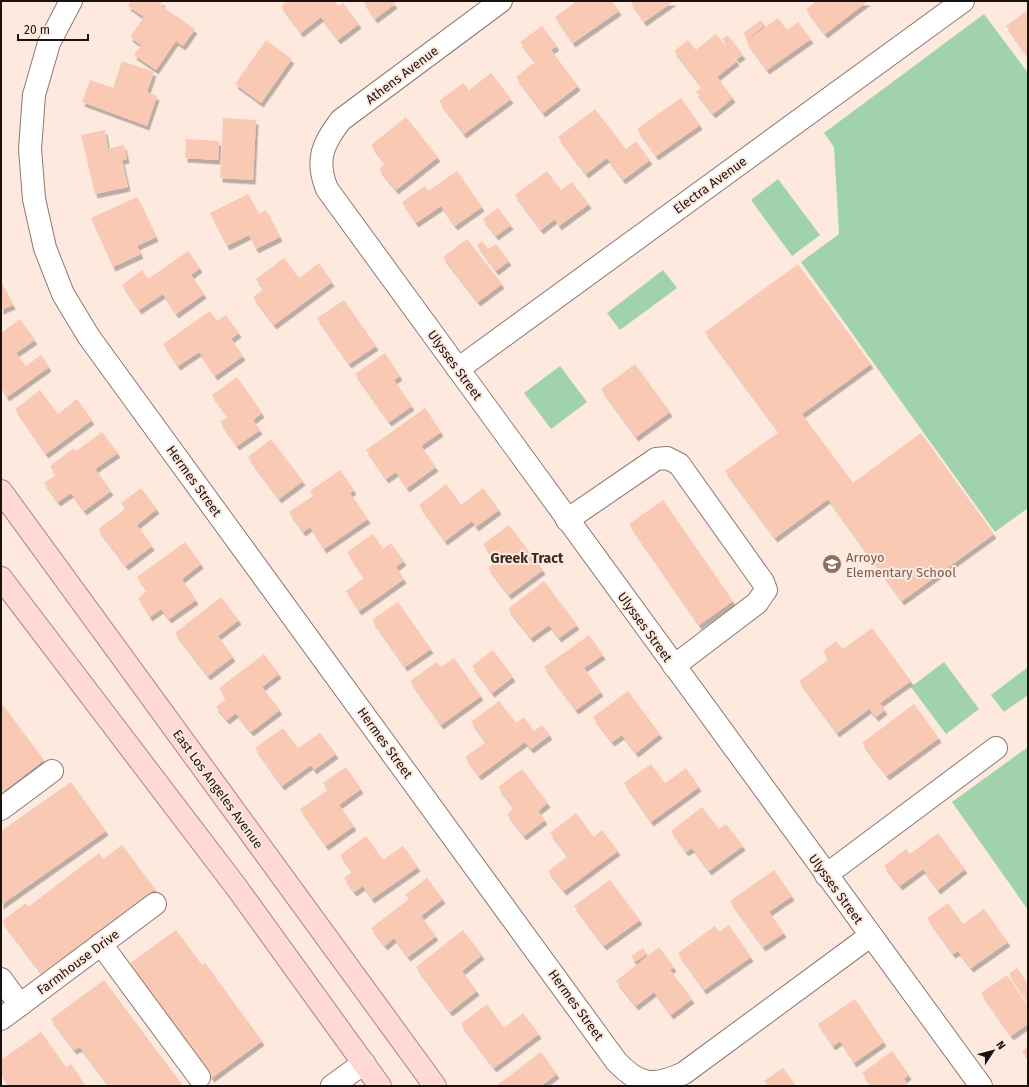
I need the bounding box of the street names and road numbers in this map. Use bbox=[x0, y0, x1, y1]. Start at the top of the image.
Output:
street label: Athens Avenue bbox=[363, 43, 441, 107]
street label: Electra Avenue bbox=[670, 153, 750, 217]
street label: Ulysses Street bbox=[425, 327, 485, 403]
street label: Hermes Street bbox=[163, 443, 225, 520]
street label: Ulysses Street bbox=[615, 589, 675, 665]
street label: Hermes Street bbox=[354, 705, 416, 782]
street label: East Los Angeles Avenue bbox=[170, 727, 266, 851]
street label: Ulysses Street bbox=[806, 851, 866, 927]
street label: Farmhouse Drive bbox=[34, 926, 122, 998]
street label: Hermes Street bbox=[545, 967, 607, 1044]

